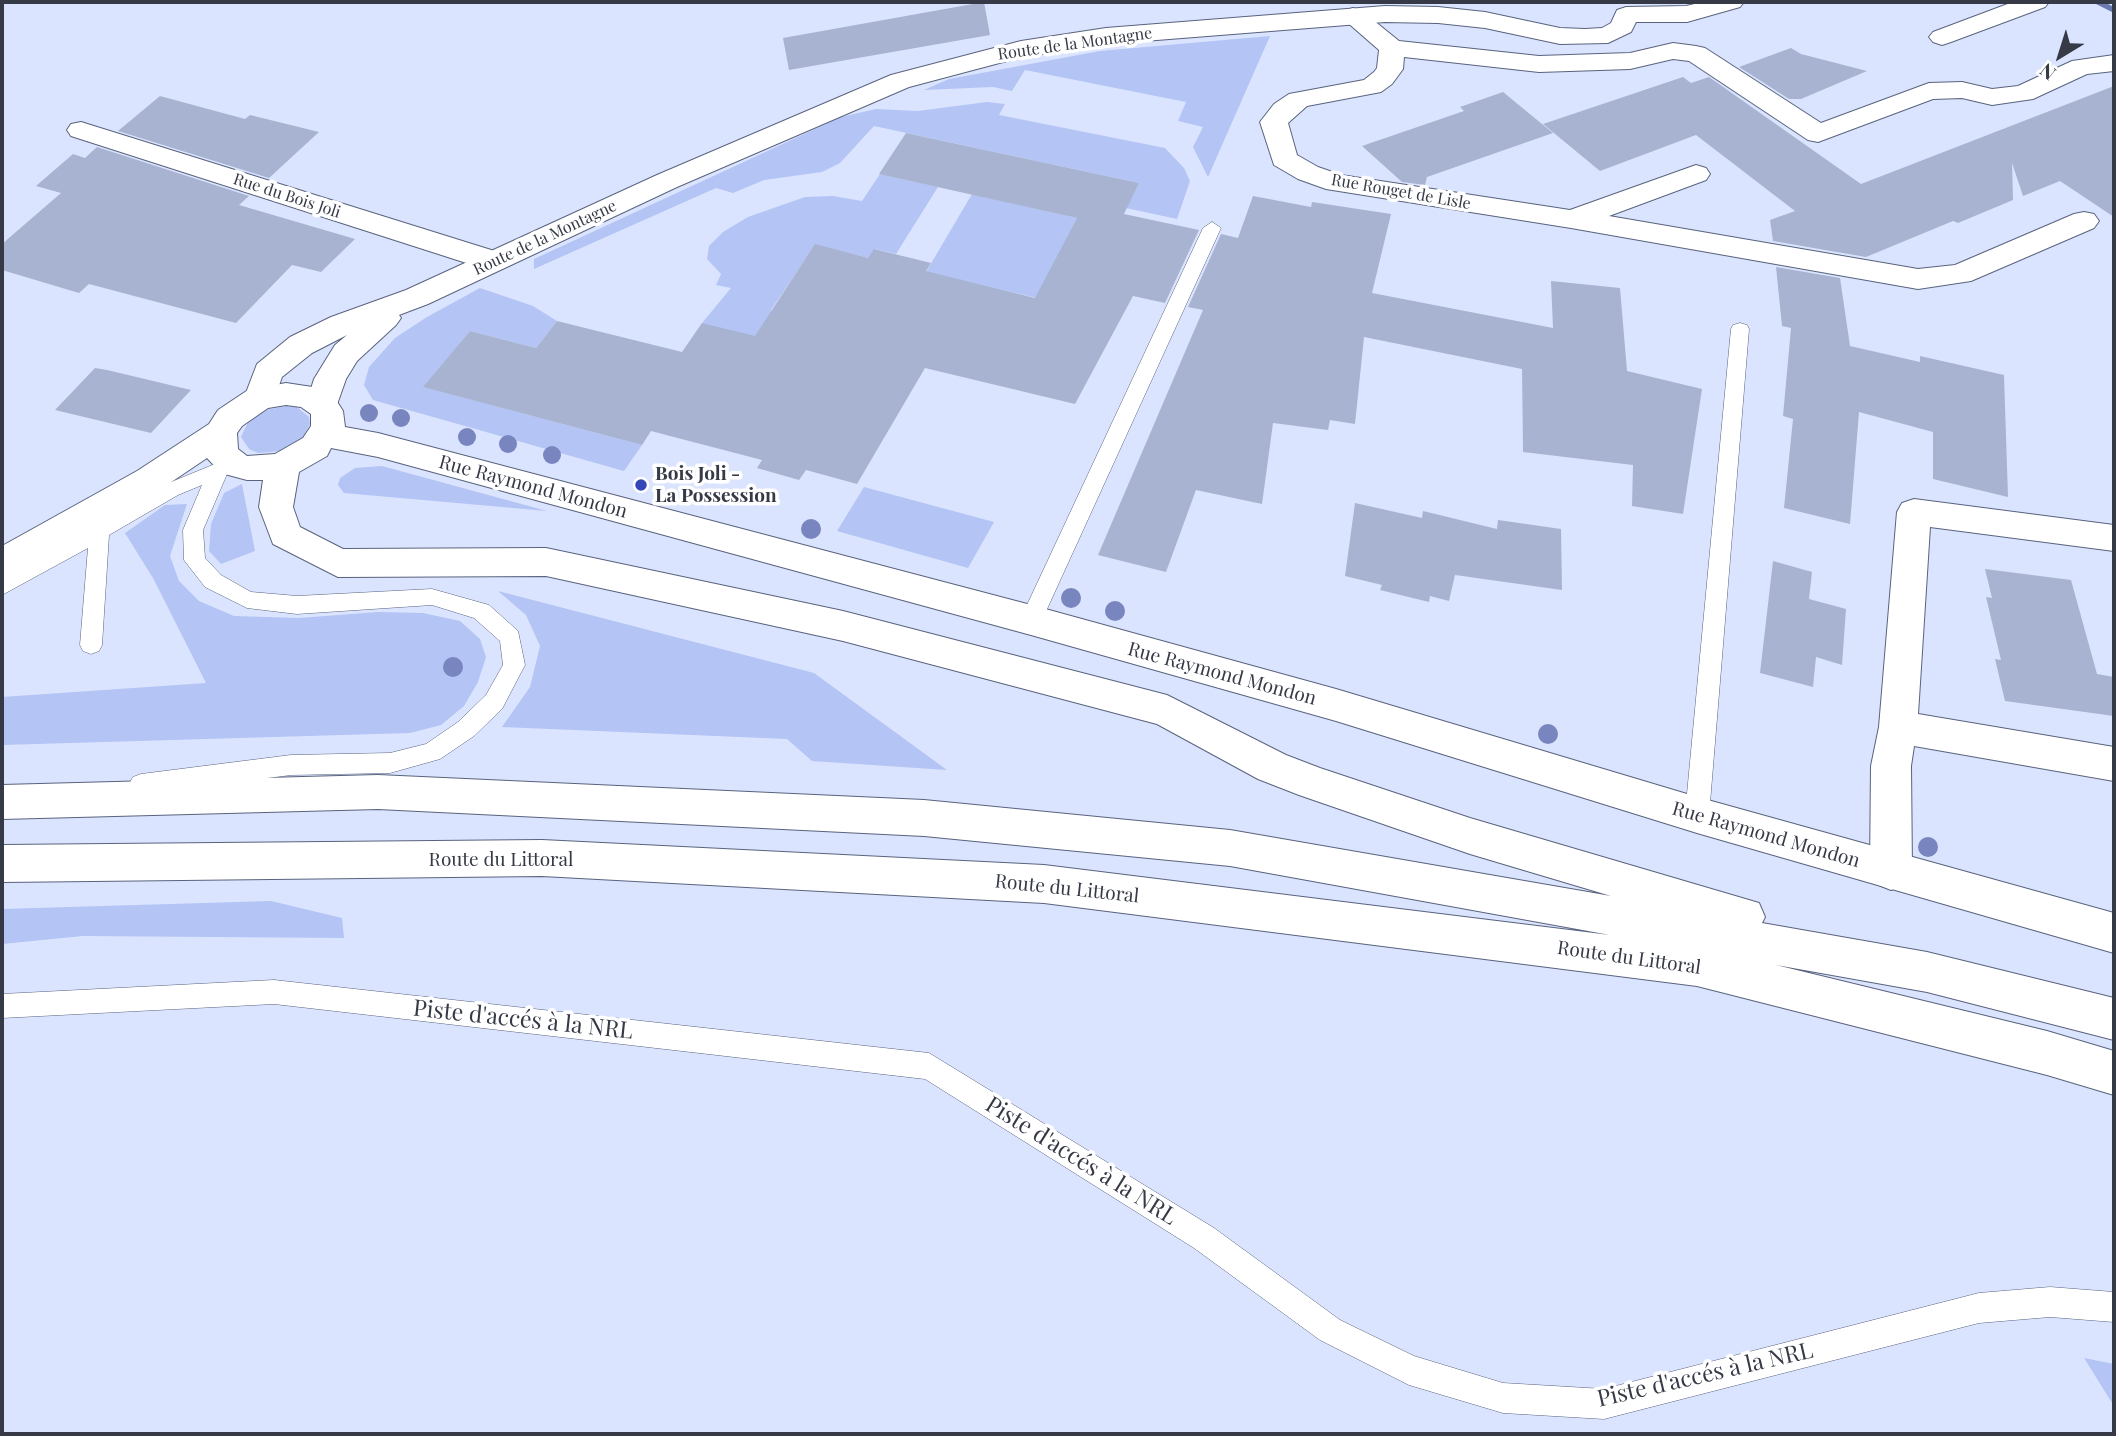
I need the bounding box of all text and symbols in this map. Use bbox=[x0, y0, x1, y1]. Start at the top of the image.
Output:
north arrow bbox=[2025, 21, 2095, 91]
street label: Route de la Montagne bbox=[997, 24, 1153, 64]
text: N bbox=[2034, 58, 2060, 87]
street label: Rue du Bois Joli bbox=[231, 170, 343, 222]
street label: Rue Rouget de Lisle bbox=[1330, 170, 1472, 214]
street label: Route de la Montagne bbox=[470, 196, 620, 280]
street label: Rue Raymond Mondon bbox=[436, 451, 630, 523]
place label: Bois Joli - La Possession bbox=[655, 463, 777, 507]
marker: Bois Joli - La Possession bbox=[633, 477, 649, 493]
street label: Rue Raymond Mondon bbox=[1125, 638, 1319, 710]
street label: Rue Raymond Mondon bbox=[1670, 797, 1862, 873]
street label: Route du Littoral bbox=[429, 849, 573, 871]
street label: Route du Littoral bbox=[994, 870, 1140, 908]
street label: Route du Littoral bbox=[1556, 937, 1702, 979]
street label: Piste d'accés à la NRL bbox=[412, 995, 634, 1045]
street label: Piste d'accés à la NRL bbox=[980, 1091, 1182, 1231]
street label: Piste d'accés à la NRL bbox=[1594, 1337, 1816, 1413]

